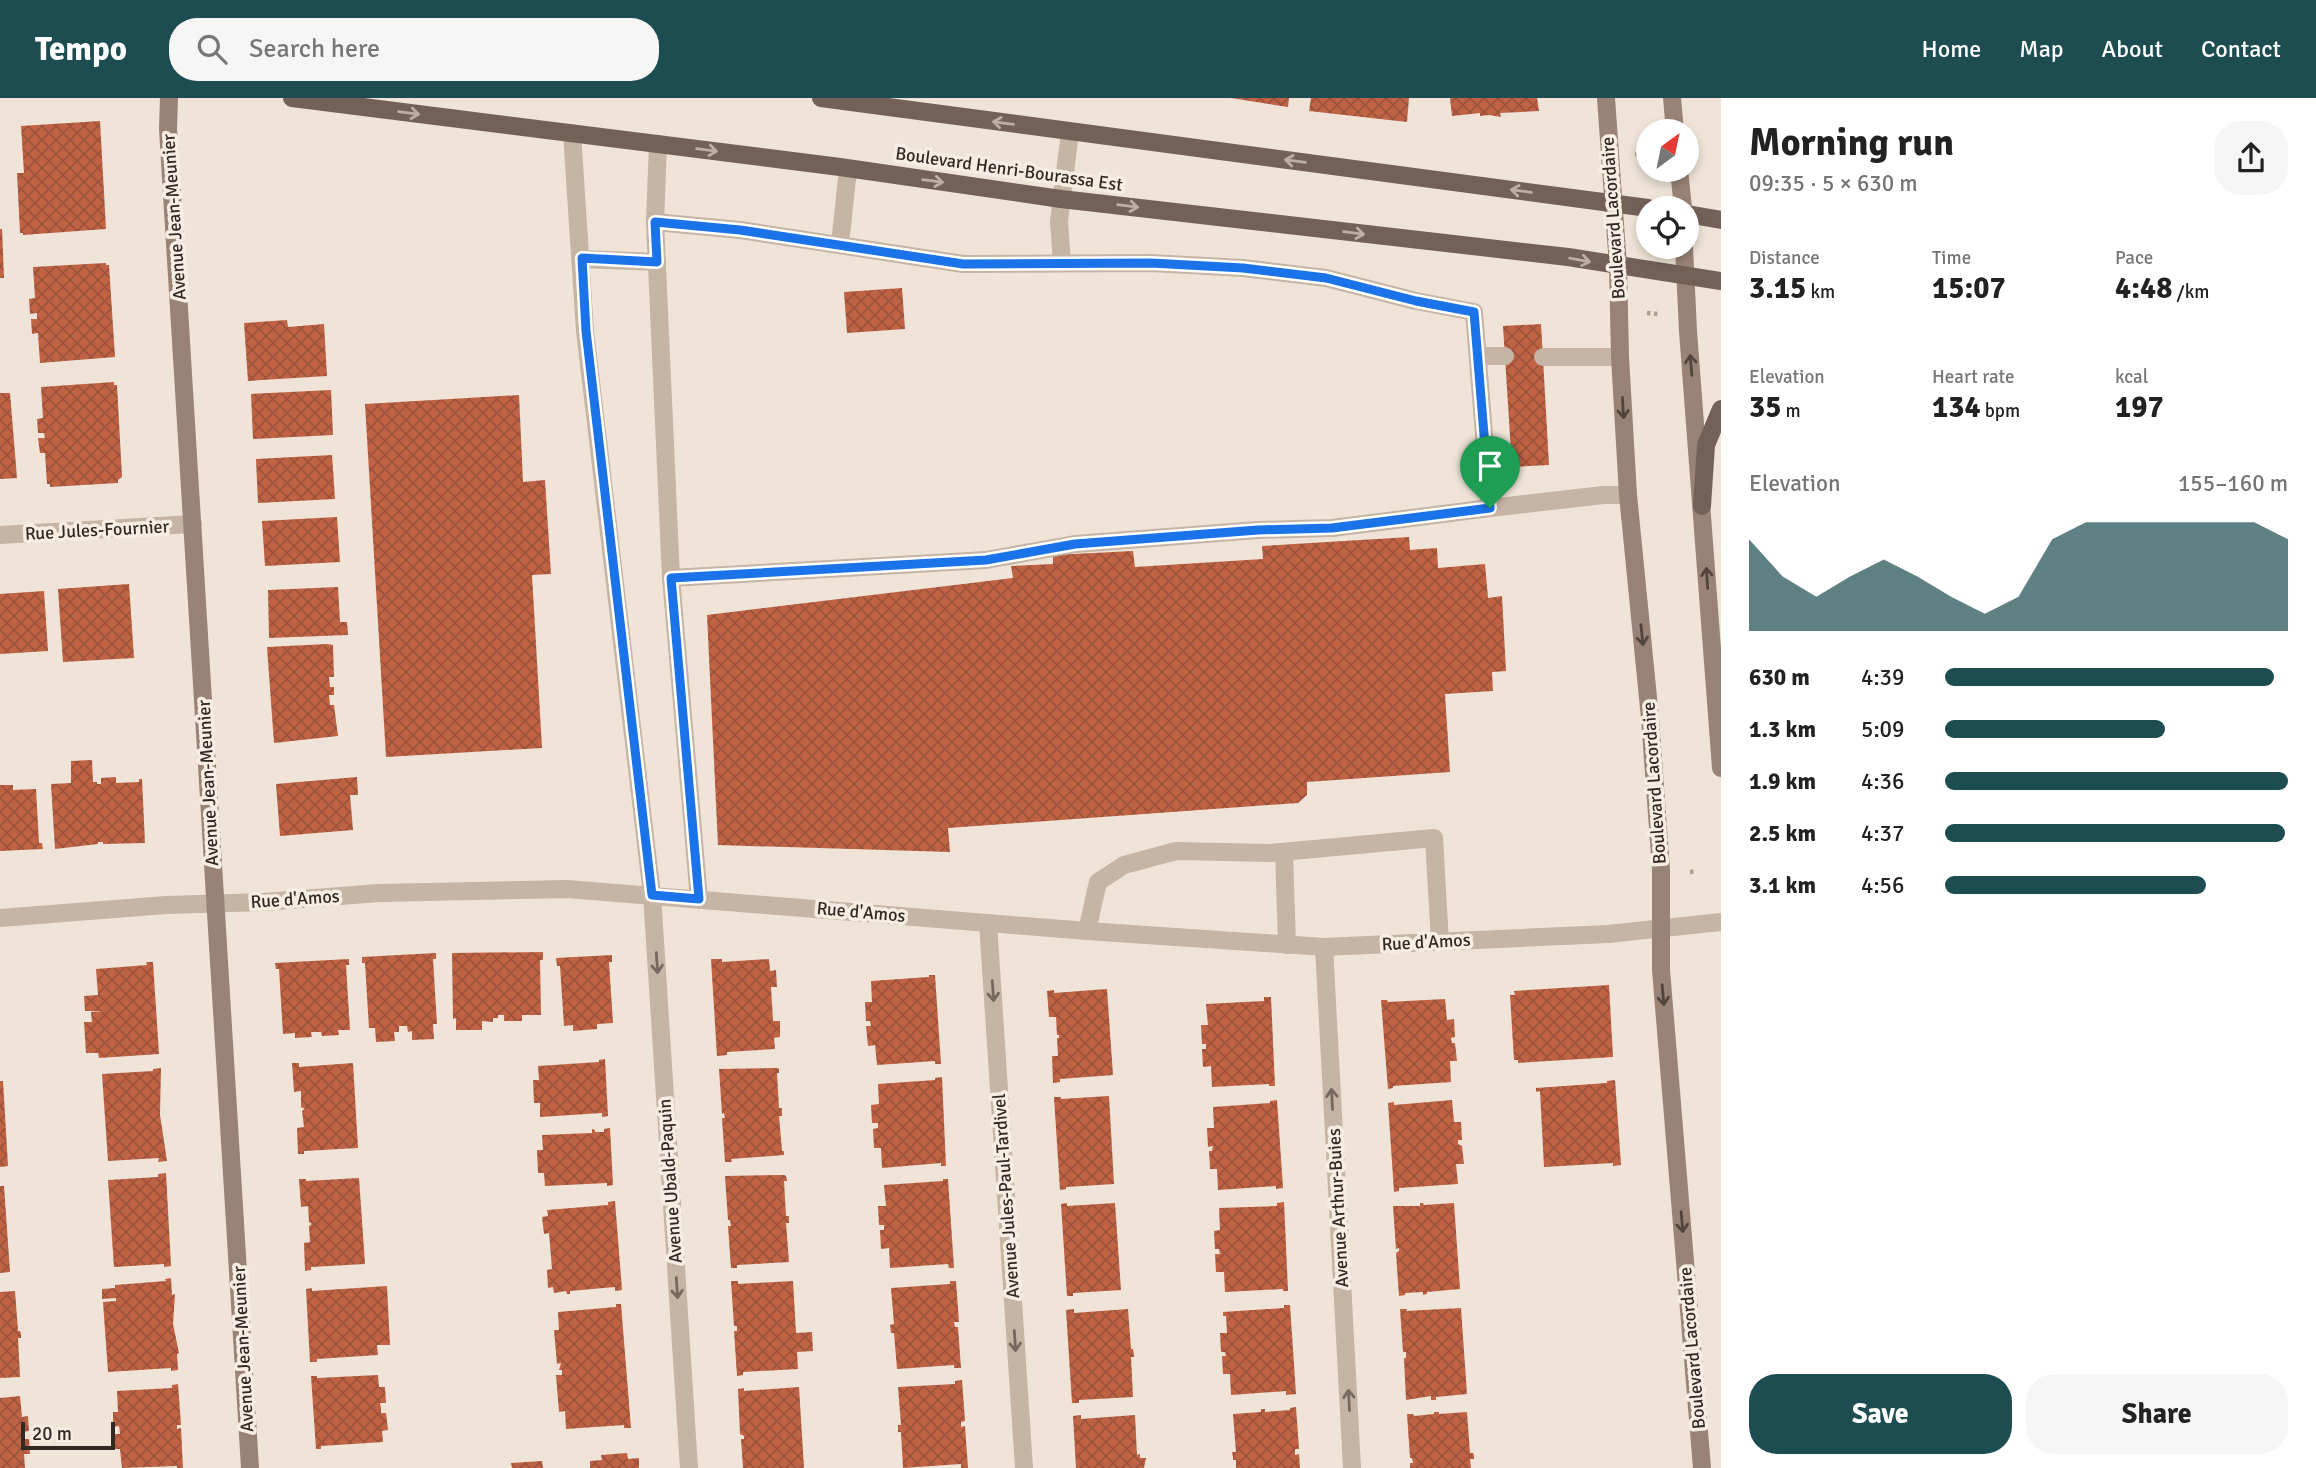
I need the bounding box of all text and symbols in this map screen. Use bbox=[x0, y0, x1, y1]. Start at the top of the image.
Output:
search box bbox=[169, 18, 659, 81]
text: Tempo bbox=[35, 29, 127, 70]
icon: search bbox=[193, 30, 231, 68]
text: Search here bbox=[249, 33, 380, 65]
text: Home bbox=[1921, 34, 1981, 64]
text: Map bbox=[2019, 34, 2064, 64]
text: About bbox=[2102, 34, 2163, 64]
text: Contact bbox=[2201, 34, 2281, 64]
one-way arrow bbox=[397, 106, 419, 119]
one-way arrow bbox=[992, 116, 1015, 129]
north arrow bbox=[1636, 119, 1699, 182]
map controls bbox=[1636, 119, 1699, 259]
text: Morning run bbox=[1749, 119, 1954, 166]
button: share bbox=[2214, 121, 2288, 195]
street label: Avenue Jean-Meunier bbox=[157, 133, 191, 301]
street label: Boulevard Lacordaire bbox=[1596, 136, 1630, 300]
street label: Boulevard Henri-Bourassa Est bbox=[894, 142, 1124, 196]
one-way arrow bbox=[695, 143, 718, 156]
one-way arrow bbox=[1284, 155, 1307, 168]
text: 09:35 · 5 × 630 m bbox=[1749, 169, 1918, 198]
one-way arrow bbox=[921, 174, 943, 187]
one-way arrow bbox=[1510, 184, 1533, 197]
button: locate bbox=[1636, 196, 1699, 259]
one-way arrow bbox=[1117, 200, 1139, 213]
one-way arrow bbox=[1343, 226, 1365, 239]
text: Distance bbox=[1749, 246, 1820, 270]
text: Time bbox=[1932, 246, 1971, 270]
text: Pace bbox=[2115, 246, 2153, 270]
one-way arrow bbox=[1568, 253, 1591, 267]
text: 3.15 bbox=[1749, 270, 1806, 307]
text: 15:07 bbox=[1932, 270, 2006, 307]
text: 4:48 bbox=[2115, 270, 2172, 307]
text: km bbox=[1806, 280, 1835, 304]
text: /km bbox=[2172, 280, 2209, 304]
one-way arrow bbox=[1684, 354, 1697, 377]
text: Elevation bbox=[1749, 365, 1825, 389]
text: Heart rate bbox=[1932, 365, 2014, 389]
text: kcal bbox=[2115, 365, 2148, 389]
text: 35 bbox=[1749, 389, 1781, 426]
text: 134 bbox=[1932, 389, 1981, 426]
text: 197 bbox=[2115, 389, 2164, 426]
one-way arrow bbox=[1617, 396, 1630, 419]
text: m bbox=[1781, 399, 1801, 423]
text: bpm bbox=[1981, 399, 2020, 423]
pin bbox=[1460, 436, 1520, 508]
icon: arrive bbox=[1471, 447, 1509, 485]
text: Elevation bbox=[1749, 469, 1841, 498]
text: 155–160 m bbox=[2178, 469, 2288, 498]
street label: Rue Jules-Fournier bbox=[24, 515, 170, 545]
one-way arrow bbox=[1700, 567, 1713, 590]
one-way arrow bbox=[1636, 623, 1649, 646]
text: 630 m bbox=[1749, 663, 1810, 692]
text: 4:39 bbox=[1861, 663, 1904, 692]
street label: Avenue Jean-Meunier bbox=[193, 699, 223, 867]
street label: Boulevard Lacordaire bbox=[1637, 701, 1671, 865]
text: 1.3 km bbox=[1749, 715, 1816, 744]
text: 5:09 bbox=[1861, 715, 1904, 744]
text: 1.9 km bbox=[1749, 767, 1816, 796]
text: 4:36 bbox=[1861, 767, 1904, 796]
text: 2.5 km bbox=[1749, 819, 1816, 848]
text: 4:37 bbox=[1861, 819, 1904, 848]
text: 3.1 km bbox=[1749, 871, 1816, 900]
text: 4:56 bbox=[1861, 871, 1904, 900]
street label: Rue d'Amos bbox=[250, 885, 340, 913]
street label: Rue d'Amos bbox=[816, 897, 906, 927]
street label: Rue d'Amos bbox=[1381, 929, 1471, 955]
one-way arrow bbox=[650, 951, 663, 974]
one-way arrow bbox=[986, 980, 999, 1003]
one-way arrow bbox=[1657, 984, 1670, 1006]
one-way arrow bbox=[1325, 1088, 1338, 1111]
street label: Avenue Jules-Paul-Tardivel bbox=[988, 1093, 1024, 1299]
street label: Avenue Ubald-Paquin bbox=[653, 1098, 687, 1264]
street label: Avenue Arthur-Buies bbox=[1323, 1128, 1353, 1288]
one-way arrow bbox=[1676, 1210, 1689, 1233]
street label: Avenue Jean-Meunier bbox=[228, 1265, 258, 1433]
street label: Boulevard Lacordaire bbox=[1674, 1266, 1710, 1430]
one-way arrow bbox=[671, 1276, 684, 1299]
one-way arrow bbox=[1009, 1329, 1022, 1352]
button: Save bbox=[1749, 1374, 2012, 1454]
button: Share bbox=[2026, 1374, 2288, 1454]
one-way arrow bbox=[1342, 1389, 1355, 1412]
scale bar bbox=[21, 1419, 116, 1451]
text: 20 m bbox=[32, 1422, 72, 1446]

